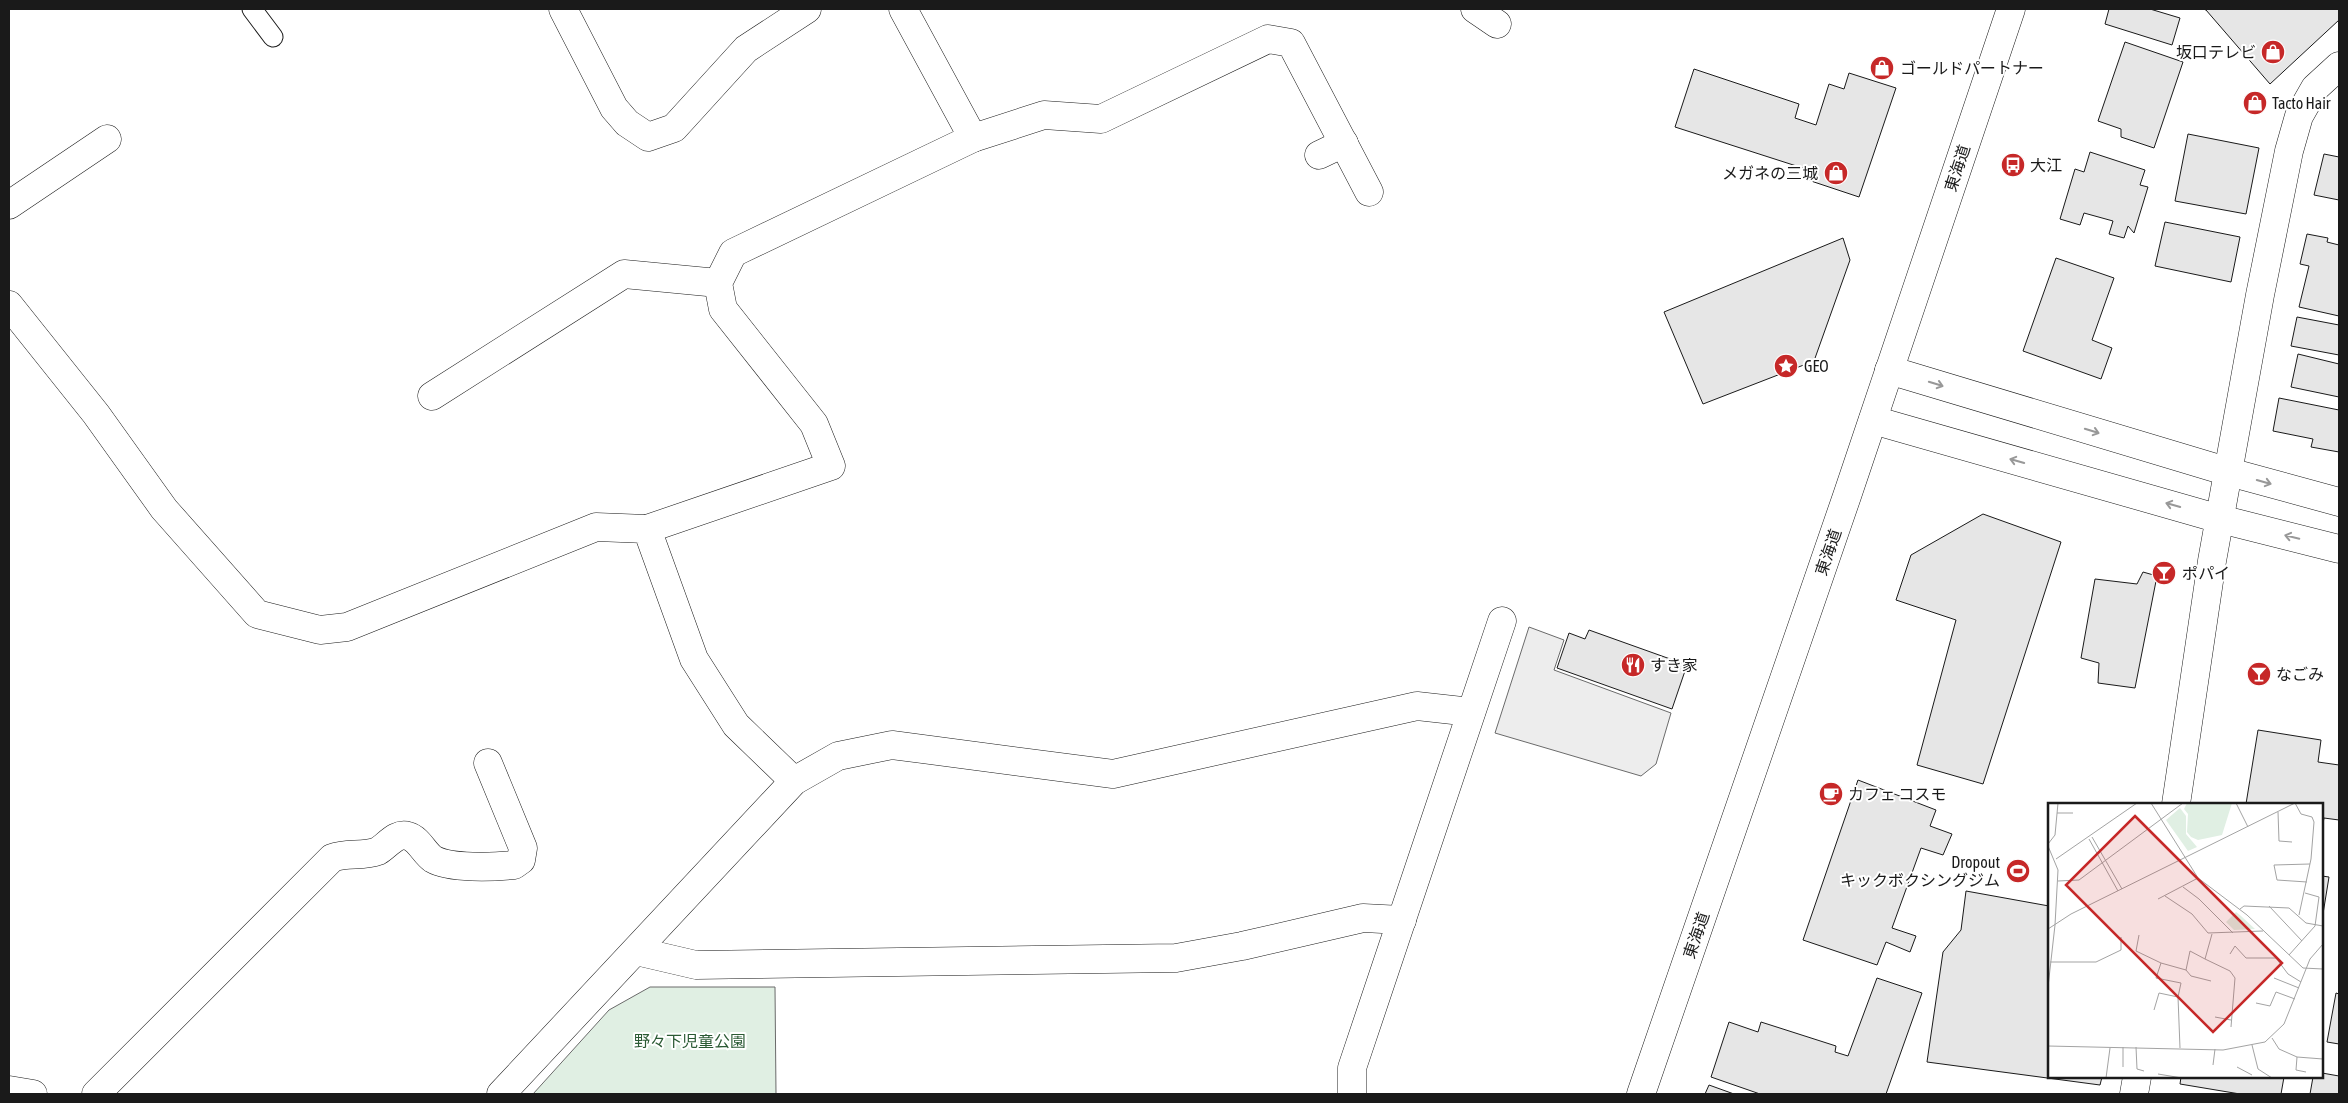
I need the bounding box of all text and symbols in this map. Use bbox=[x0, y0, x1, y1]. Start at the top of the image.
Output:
shop icon: 坂口テレビ bbox=[2260, 39, 2286, 65]
place label: 坂口テレビ bbox=[2176, 43, 2256, 61]
shop icon: ゴールドパートナー bbox=[1869, 55, 1895, 81]
place label: ゴールドパートナー bbox=[1900, 59, 2044, 77]
shop icon: Tacto Hair bbox=[2242, 90, 2268, 116]
place label: Tacto Hair bbox=[2272, 94, 2331, 112]
street label: 東海道 bbox=[1941, 142, 1973, 194]
bus stop icon: 大江 bbox=[2000, 152, 2026, 178]
place label: 大江 bbox=[2030, 156, 2062, 174]
shop icon: メガネの三城 bbox=[1823, 160, 1849, 186]
place label: メガネの三城 bbox=[1722, 164, 1818, 182]
place icon: GEO bbox=[1773, 353, 1799, 379]
place label: GEO bbox=[1804, 357, 1829, 375]
one-way arrow bbox=[1928, 380, 1944, 390]
one-way arrow bbox=[2083, 426, 2099, 436]
one-way arrow bbox=[2010, 455, 2026, 465]
one-way arrow bbox=[2256, 477, 2272, 487]
one-way arrow bbox=[2166, 500, 2182, 510]
street label: 東海道 bbox=[1812, 526, 1844, 578]
one-way arrow bbox=[2285, 532, 2301, 541]
bar icon: ポパイ bbox=[2151, 560, 2177, 586]
place label: ポパイ bbox=[2182, 564, 2230, 582]
restaurant icon: すき家 bbox=[1620, 652, 1646, 678]
place label: すき家 bbox=[1650, 656, 1698, 674]
bar icon: なごみ bbox=[2246, 661, 2272, 687]
place label: なごみ bbox=[2276, 665, 2324, 683]
cafe icon: カフェ コスモ bbox=[1818, 781, 1844, 807]
place label: カフェ コスモ bbox=[1848, 785, 1946, 803]
inset map bbox=[2048, 803, 2323, 1078]
place label: Dropout キックボクシングジム bbox=[1840, 853, 2000, 889]
sports icon: Dropout キックボクシングジム bbox=[2005, 858, 2031, 884]
street label: 東海道 bbox=[1680, 909, 1712, 961]
park label: 野々下児童公園 bbox=[634, 1032, 746, 1050]

